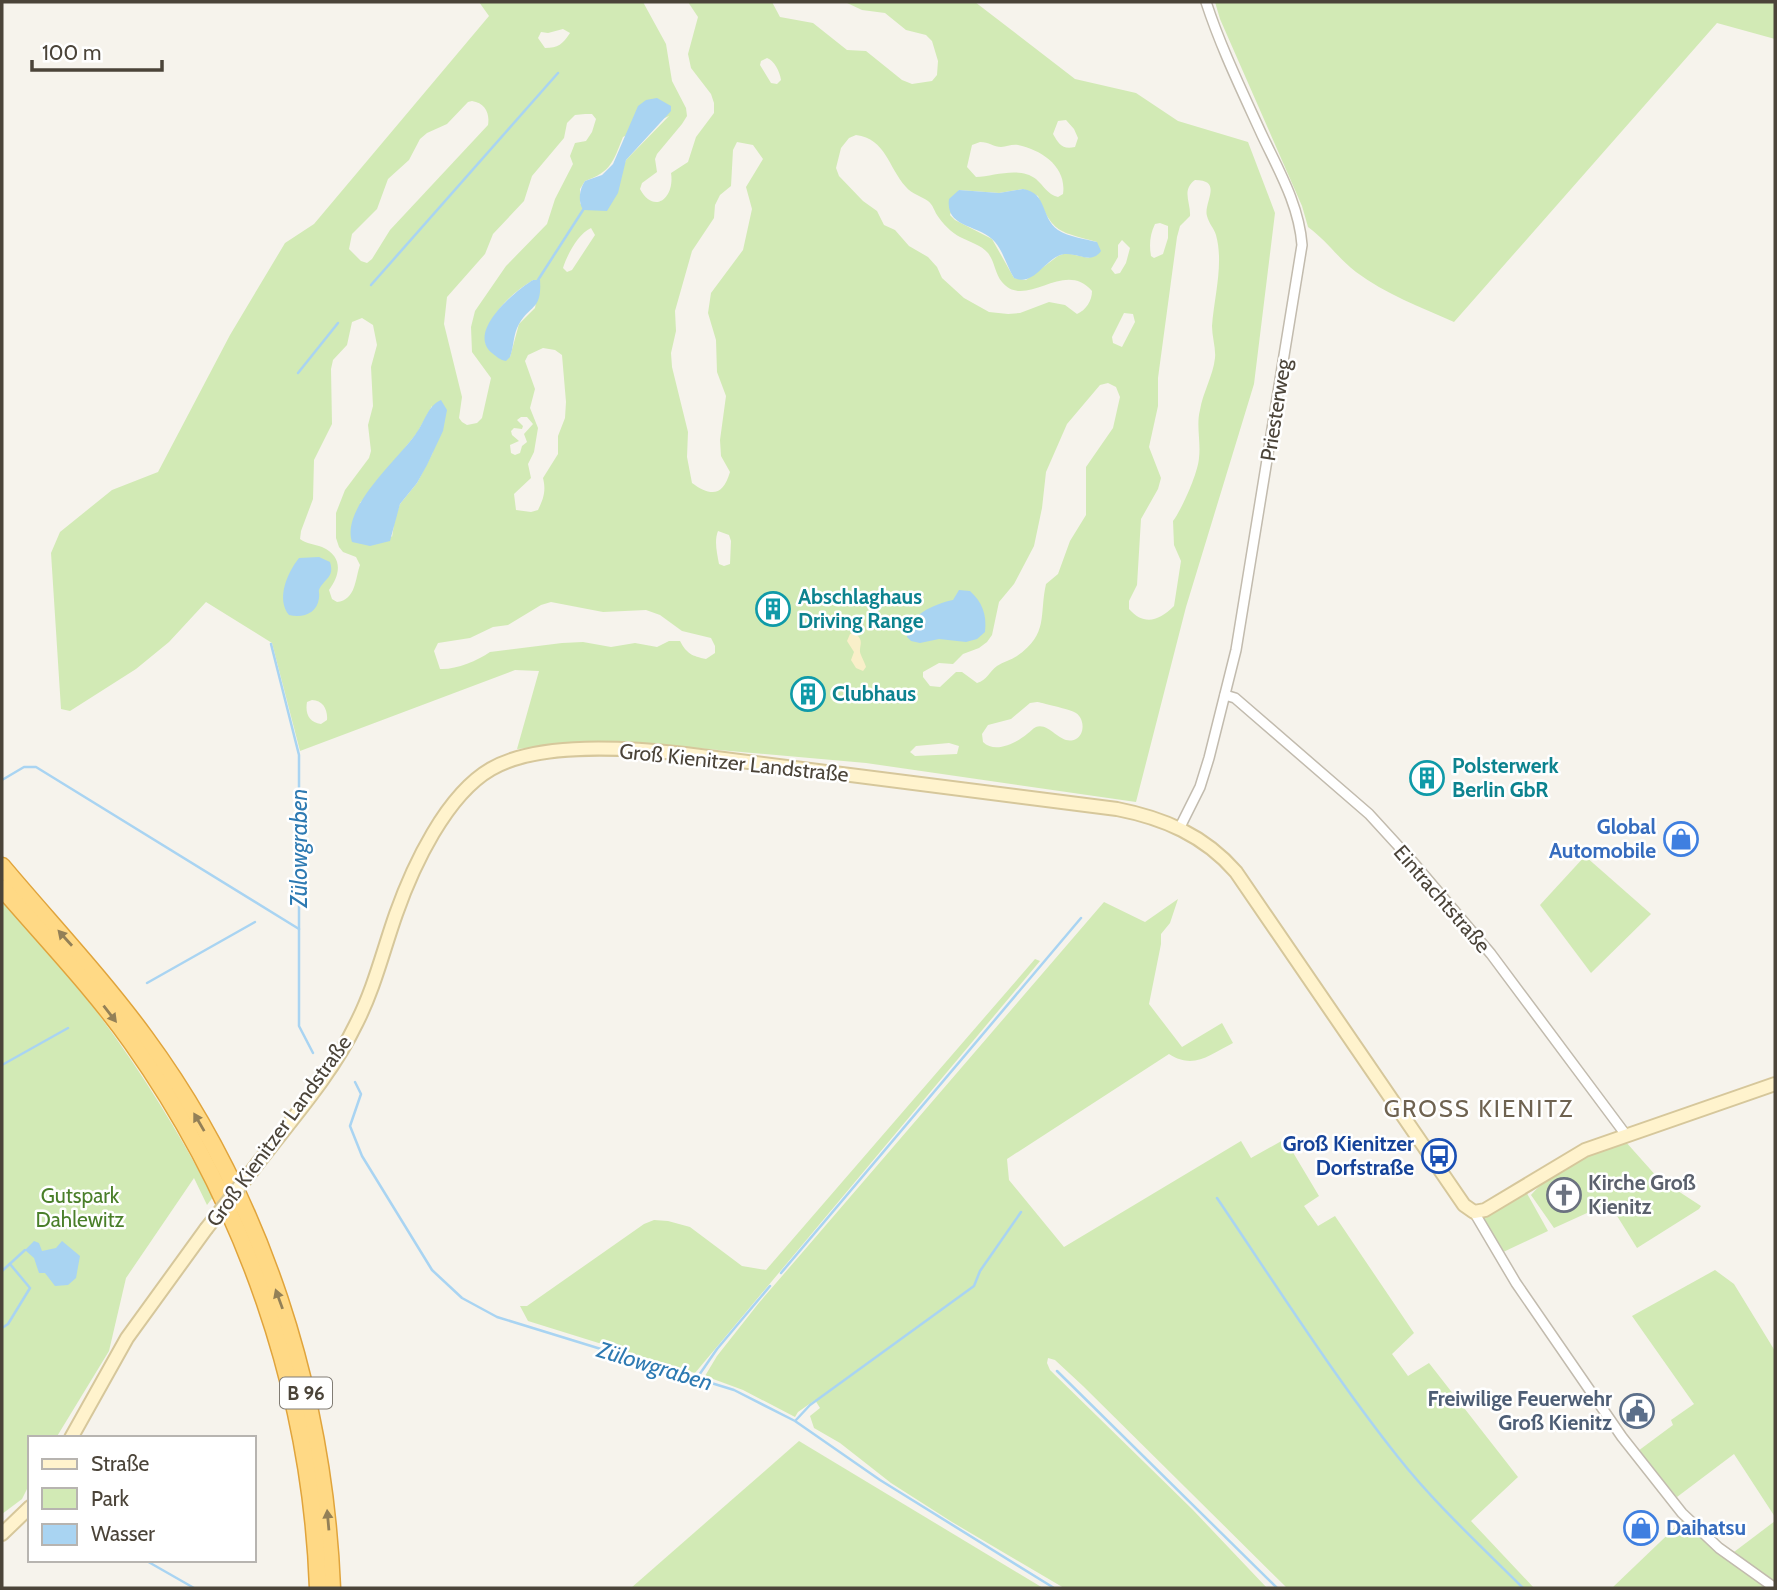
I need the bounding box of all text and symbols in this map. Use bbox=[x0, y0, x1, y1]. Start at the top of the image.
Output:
scale bar bbox=[32, 28, 161, 72]
text: 100 m bbox=[42, 40, 101, 65]
street label: Priesterweg bbox=[1255, 357, 1296, 463]
place label: Abschlaghaus Driving Range bbox=[798, 584, 924, 633]
building icon: Abschlaghaus Driving Range bbox=[754, 590, 792, 628]
building icon: Clubhaus bbox=[789, 675, 827, 713]
place label: Clubhaus bbox=[832, 681, 916, 706]
street label: Groß Kienitzer Landstraße bbox=[618, 738, 850, 787]
place label: Polsterwerk Berlin GbR bbox=[1452, 753, 1559, 802]
building icon: Polsterwerk Berlin GbR bbox=[1408, 759, 1446, 797]
water label: Zülowgraben bbox=[285, 789, 313, 908]
place label: Global Automobile bbox=[1549, 814, 1656, 863]
shop icon: Global Automobile bbox=[1662, 820, 1700, 858]
street label: Eintrachtstraße bbox=[1389, 840, 1496, 958]
one-way arrow bbox=[58, 930, 73, 947]
one-way arrow bbox=[102, 1005, 117, 1023]
street label: Groß Kienitzer Landstraße bbox=[201, 1030, 357, 1231]
district label: GROSS KIENITZ bbox=[1384, 1094, 1574, 1123]
one-way arrow bbox=[193, 1112, 205, 1132]
place label: Groß Kienitzer Dorfstraße bbox=[1283, 1131, 1414, 1180]
bus stop icon: Groß Kienitzer Dorfstraße bbox=[1420, 1137, 1458, 1175]
place label: Kirche Groß Kienitz bbox=[1588, 1170, 1696, 1219]
church icon: Kirche Groß Kienitz bbox=[1545, 1176, 1583, 1214]
park label: Gutspark Dahlewitz bbox=[36, 1183, 125, 1232]
one-way arrow bbox=[273, 1288, 284, 1309]
water label: Zülowgraben bbox=[593, 1335, 716, 1397]
road number: B 96 bbox=[280, 1378, 332, 1408]
place label: Freiwilige Feuerwehr Groß Kienitz bbox=[1427, 1386, 1612, 1435]
public building icon: Freiwilige Feuerwehr Groß Kienitz bbox=[1618, 1392, 1656, 1430]
legend bbox=[28, 1436, 256, 1562]
text: Straße bbox=[91, 1451, 150, 1476]
text: Park bbox=[91, 1486, 129, 1511]
one-way arrow bbox=[322, 1509, 333, 1531]
shop icon: Daihatsu bbox=[1622, 1509, 1660, 1547]
place label: Daihatsu bbox=[1666, 1515, 1746, 1540]
text: Wasser bbox=[91, 1521, 155, 1546]

